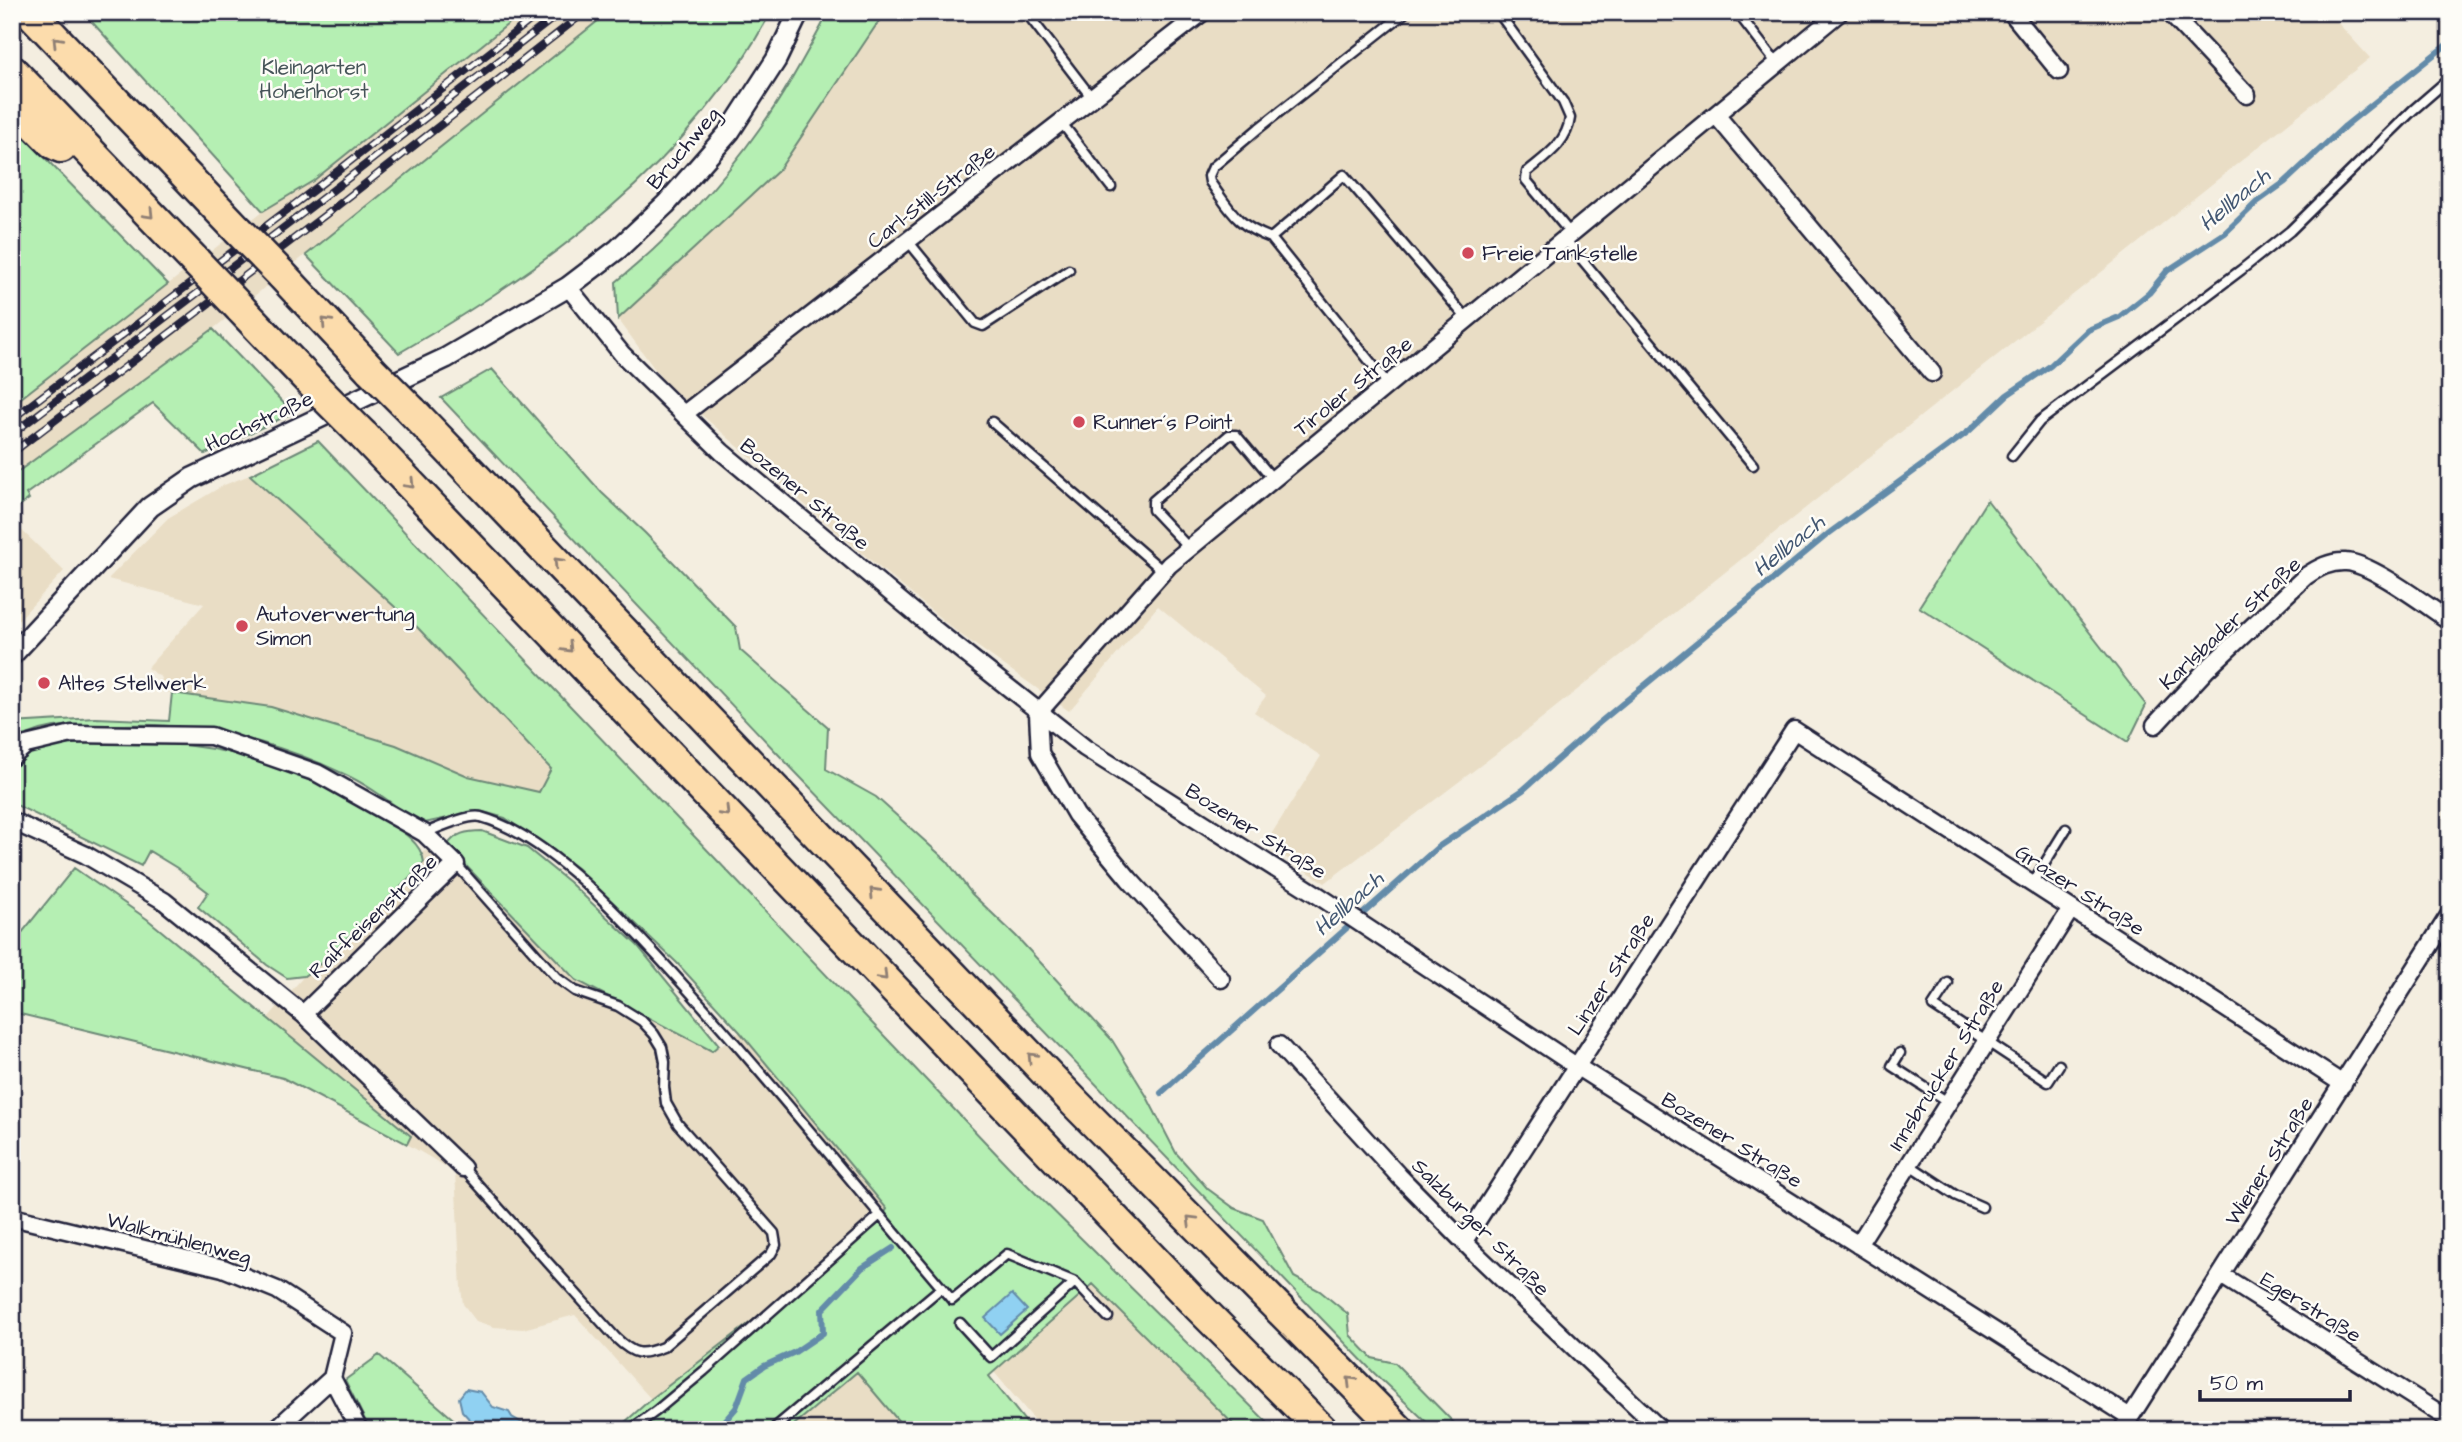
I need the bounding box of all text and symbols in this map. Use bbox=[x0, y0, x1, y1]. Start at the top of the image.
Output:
one-way arrow bbox=[53, 36, 66, 49]
park label: Kleingarten Hohenhorst bbox=[259, 53, 369, 106]
street label: Bruchweg bbox=[640, 101, 728, 197]
street label: Carl-Still-Straße bbox=[861, 137, 1002, 256]
water label: Hellbach bbox=[2192, 159, 2278, 239]
one-way arrow bbox=[141, 206, 154, 219]
place label: Freie Tankstelle bbox=[1482, 239, 1638, 268]
marker: Freie Tankstelle bbox=[1460, 245, 1476, 261]
one-way arrow bbox=[322, 317, 335, 330]
street label: Tiroler Straße bbox=[1288, 330, 1419, 443]
street label: Hochstraße bbox=[201, 384, 318, 459]
place label: Runner´s Point bbox=[1093, 408, 1233, 437]
marker: Runner´s Point bbox=[1071, 414, 1087, 430]
street label: Bozener Straße bbox=[734, 432, 876, 557]
one-way arrow bbox=[401, 476, 414, 489]
water label: Hellbach bbox=[1746, 506, 1833, 585]
street label: Karlsbader Straße bbox=[2153, 550, 2308, 697]
one-way arrow bbox=[554, 557, 567, 570]
place label: Autoverwertung Simon bbox=[256, 600, 415, 653]
marker: Autoverwertung Simon bbox=[234, 618, 250, 634]
one-way arrow bbox=[559, 640, 572, 653]
place label: Altes Stellwerk bbox=[58, 669, 206, 698]
marker: Altes Stellwerk bbox=[36, 675, 52, 691]
street label: Bozener Straße bbox=[1180, 776, 1332, 886]
one-way arrow bbox=[717, 804, 730, 817]
street label: Grazer Straße bbox=[2009, 838, 2150, 943]
street label: Raiffeisenstraße bbox=[303, 847, 444, 985]
water label: Hellbach bbox=[1307, 863, 1392, 944]
one-way arrow bbox=[870, 888, 883, 901]
street label: Linzer Straße bbox=[1561, 907, 1662, 1041]
one-way arrow bbox=[875, 968, 888, 981]
street label: Innsbrucker Straße bbox=[1882, 974, 2011, 1156]
one-way arrow bbox=[1027, 1052, 1040, 1065]
street label: Bozener Straße bbox=[1656, 1085, 1808, 1195]
street label: Wiener Straße bbox=[2218, 1091, 2321, 1231]
street label: Salzburger Straße bbox=[1404, 1152, 1556, 1304]
street label: Walkmühlenweg bbox=[103, 1205, 254, 1274]
one-way arrow bbox=[1186, 1215, 1199, 1228]
street label: Egerstraße bbox=[2254, 1265, 2367, 1352]
scale bar bbox=[2200, 1358, 2350, 1402]
text: 50 m bbox=[2210, 1369, 2264, 1398]
one-way arrow bbox=[1346, 1377, 1359, 1390]

